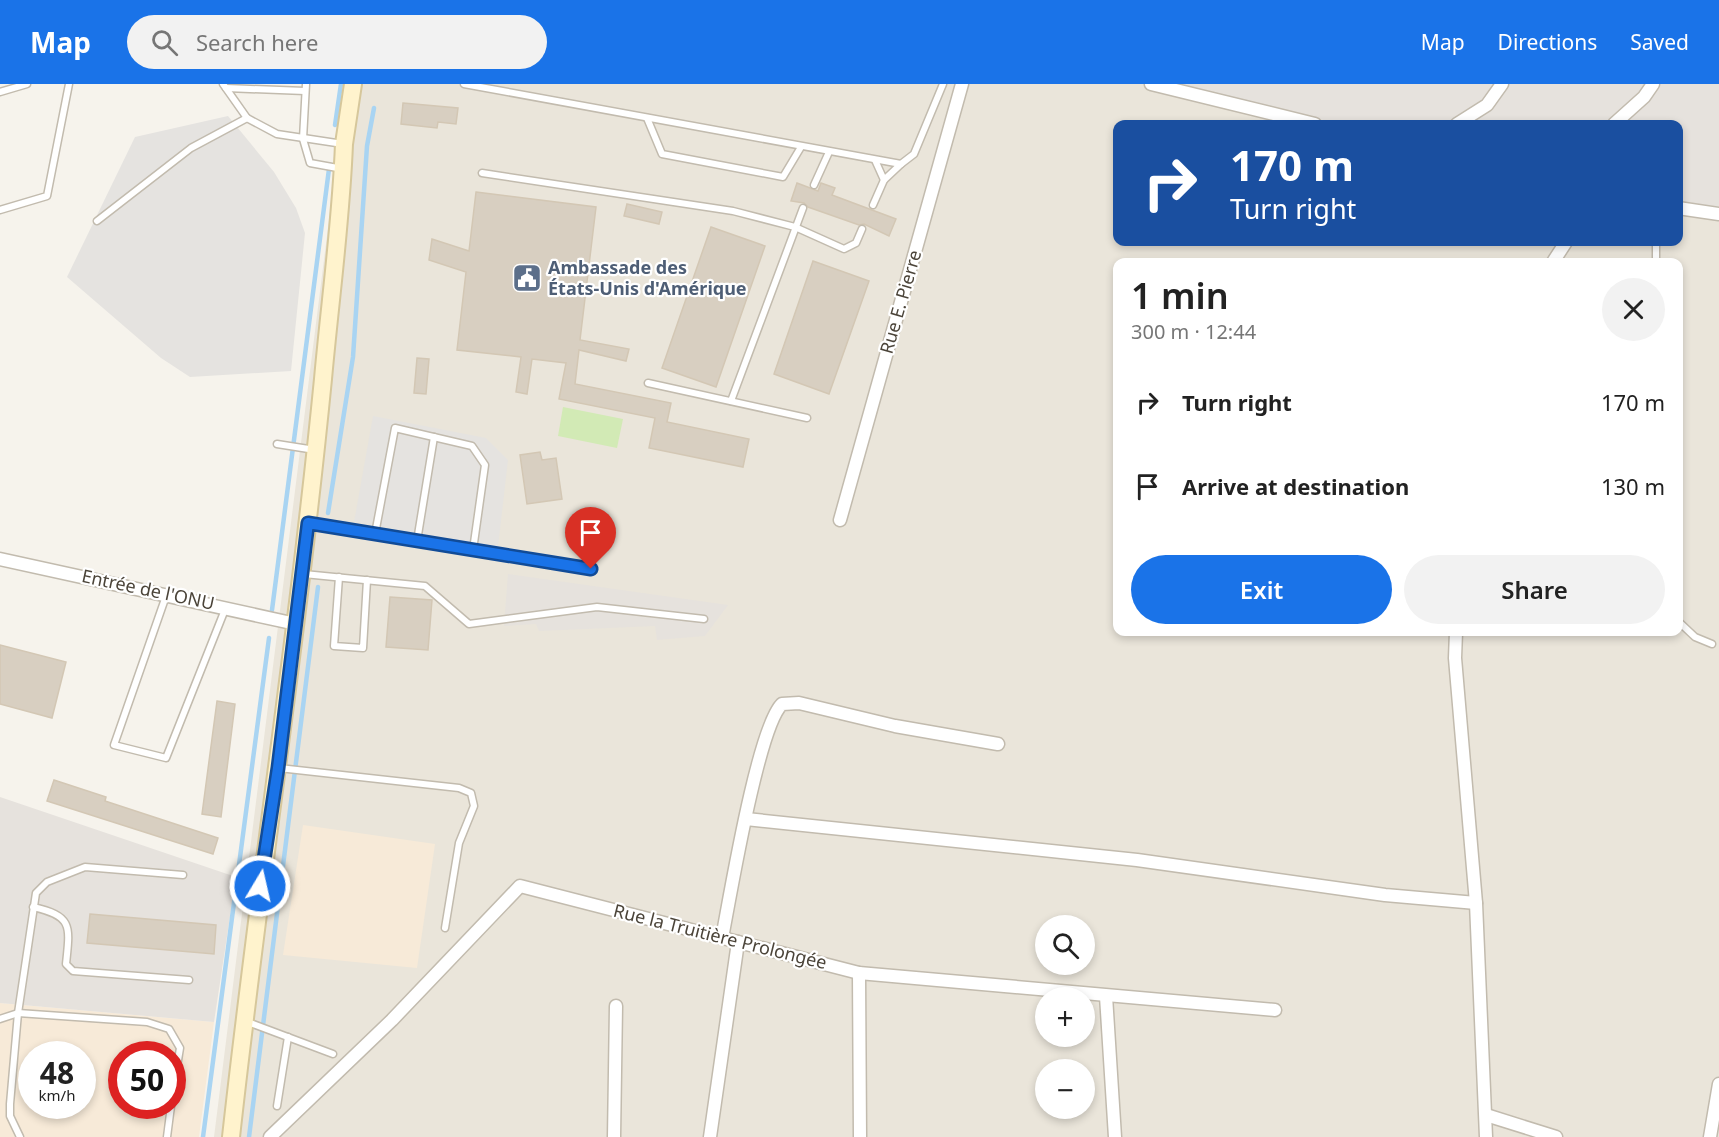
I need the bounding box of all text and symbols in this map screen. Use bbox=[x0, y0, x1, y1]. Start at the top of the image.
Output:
search box bbox=[127, 15, 547, 69]
text: Map bbox=[30, 23, 91, 61]
icon: search bbox=[148, 26, 181, 59]
text: Search here bbox=[196, 27, 318, 57]
text: Map bbox=[1421, 28, 1465, 56]
text: Directions bbox=[1498, 28, 1597, 56]
text: Saved bbox=[1630, 28, 1689, 56]
text: 170 m bbox=[1230, 136, 1354, 193]
icon: right bbox=[1131, 144, 1209, 222]
text: Turn right bbox=[1230, 190, 1356, 227]
street label: Rue E. Pierre bbox=[874, 247, 926, 356]
place label: Ambassade des États-Unis d'Amérique bbox=[548, 255, 747, 300]
public building icon: Ambassade des États-Unis d'Amérique bbox=[511, 262, 543, 294]
text: 1 min bbox=[1131, 271, 1229, 320]
button: close bbox=[1602, 278, 1665, 341]
text: 300 m · 12:44 bbox=[1131, 318, 1256, 345]
icon: right bbox=[1131, 386, 1164, 419]
text: Turn right bbox=[1182, 387, 1292, 417]
text: 170 m bbox=[1601, 387, 1665, 417]
icon: arrive bbox=[1131, 470, 1164, 503]
text: Arrive at destination bbox=[1182, 471, 1409, 501]
text: 130 m bbox=[1601, 471, 1665, 501]
pin bbox=[565, 507, 616, 569]
icon: arrive bbox=[574, 516, 607, 549]
button: Exit bbox=[1131, 555, 1392, 624]
button: Share bbox=[1404, 555, 1665, 624]
street label: Entrée de l'ONU bbox=[80, 563, 217, 615]
position arrow bbox=[228, 854, 292, 918]
street label: Rue la Truitière Prolongée bbox=[611, 898, 829, 974]
map controls bbox=[1035, 915, 1095, 1119]
button: search bbox=[1035, 915, 1095, 975]
button: + bbox=[1035, 987, 1095, 1047]
speed limit sign: 50 bbox=[108, 1041, 186, 1119]
text: 48 bbox=[40, 1052, 74, 1093]
button: − bbox=[1035, 1059, 1095, 1119]
text: km/h bbox=[39, 1085, 75, 1105]

